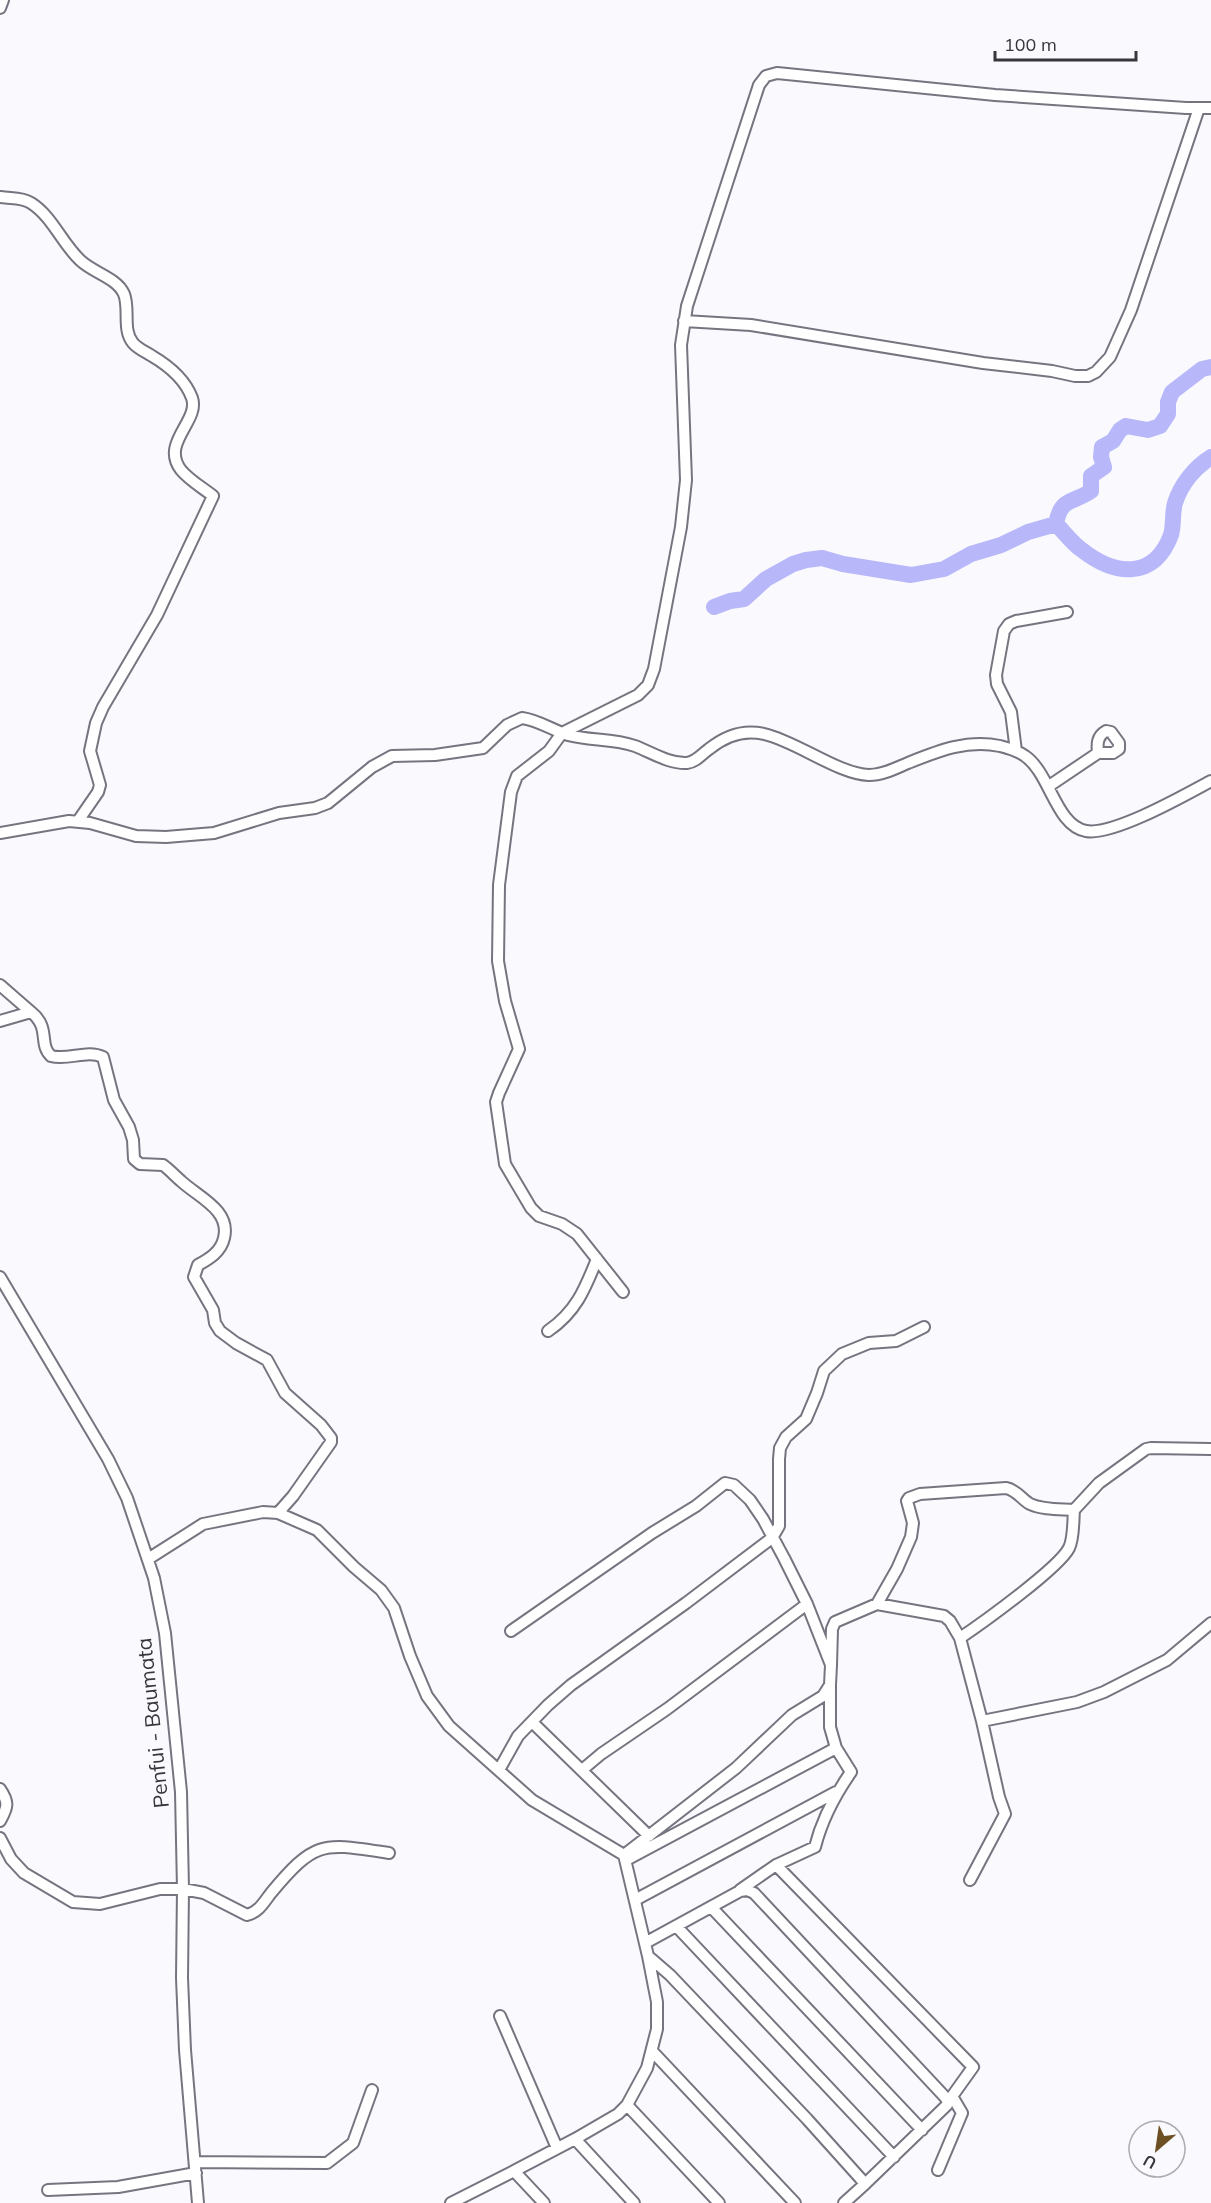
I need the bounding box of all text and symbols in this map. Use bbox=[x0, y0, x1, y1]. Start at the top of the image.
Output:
scale bar bbox=[995, 24, 1136, 62]
text: 100 m bbox=[1004, 33, 1057, 56]
street label: Penfui - Baumata bbox=[130, 1637, 174, 1810]
north arrow bbox=[1127, 2119, 1187, 2179]
text: U bbox=[1140, 2151, 1160, 2174]

